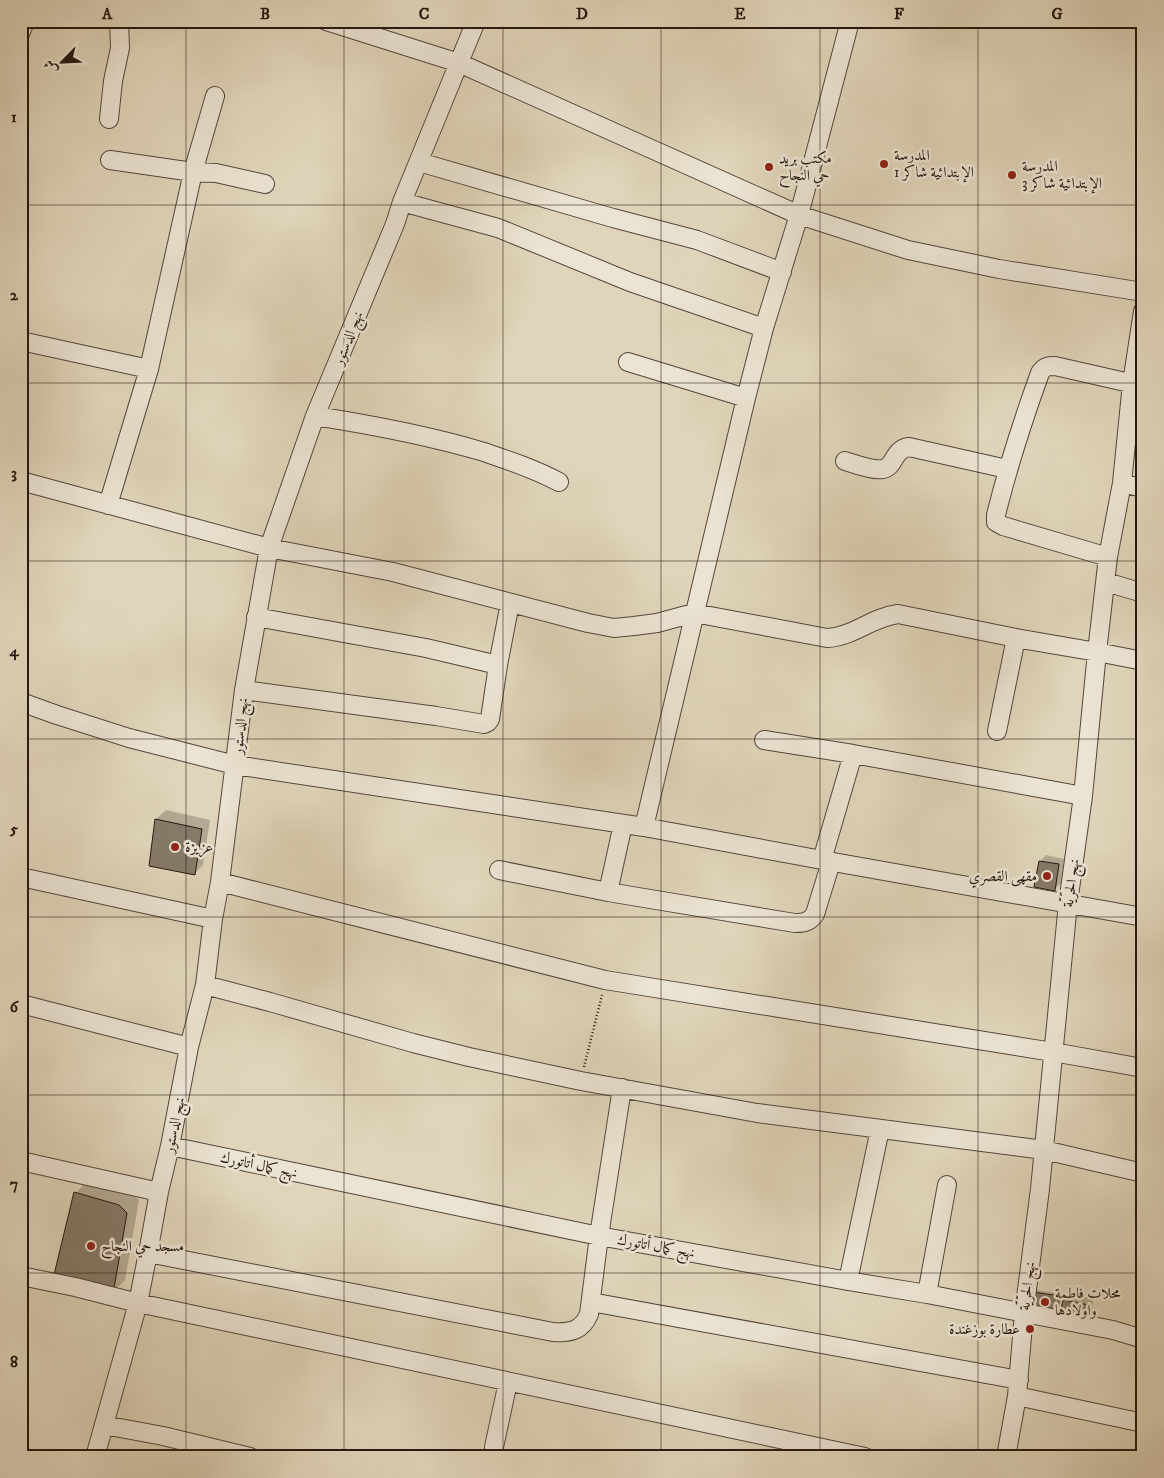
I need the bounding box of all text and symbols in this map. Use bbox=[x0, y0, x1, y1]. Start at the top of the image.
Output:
text: A bbox=[101, 4, 113, 24]
text: B bbox=[260, 4, 270, 24]
text: C bbox=[419, 4, 429, 24]
text: D bbox=[576, 4, 588, 24]
text: E bbox=[734, 4, 746, 24]
text: F bbox=[894, 4, 904, 24]
text: G bbox=[1051, 4, 1063, 24]
north arrow bbox=[38, 38, 88, 88]
text: ش bbox=[40, 57, 62, 77]
text: 1 bbox=[11, 107, 17, 127]
place label: المدرسة الإبتدائية شاكر 1 bbox=[894, 146, 974, 183]
place label: مكتب بريد حي النجاح bbox=[779, 149, 832, 188]
place label: المدرسة الإبتدائية شاكر 3 bbox=[1022, 157, 1102, 194]
marker: المدرسة الإبتدائية شاكر 1 bbox=[878, 158, 890, 170]
marker: مكتب بريد حي النجاح bbox=[763, 161, 775, 173]
marker: المدرسة الإبتدائية شاكر 3 bbox=[1006, 169, 1018, 181]
text: 2 bbox=[10, 285, 19, 305]
street label: نهج الدستور bbox=[328, 308, 372, 371]
text: 3 bbox=[11, 463, 17, 483]
text: 4 bbox=[8, 641, 19, 661]
street label: نهج الدستور bbox=[228, 697, 257, 758]
text: 5 bbox=[9, 819, 18, 839]
place label: عزيزة bbox=[185, 838, 213, 858]
marker: عزيزة bbox=[169, 841, 181, 853]
street label: نهج الحرّيّة bbox=[1057, 857, 1088, 909]
place label: مقهى القصري bbox=[969, 867, 1037, 888]
marker: مقهى القصري bbox=[1041, 870, 1053, 882]
text: 6 bbox=[10, 997, 20, 1017]
street label: نهج الدستور bbox=[159, 1095, 194, 1158]
street label: نهج كمال أتاتورك bbox=[218, 1146, 300, 1187]
text: 7 bbox=[10, 1174, 18, 1194]
street label: نهج كمال أتاتورك bbox=[615, 1228, 697, 1267]
place label: مسجد حي النجاح bbox=[101, 1237, 184, 1259]
marker: مسجد حي النجاح bbox=[85, 1240, 97, 1252]
street label: نهج الحرّيّة bbox=[1013, 1260, 1044, 1312]
place label: محلات فاطمة واولادها bbox=[1055, 1284, 1121, 1320]
marker: محلات فاطمة واولادها bbox=[1039, 1296, 1051, 1308]
place label: عطارة بوزغندة bbox=[949, 1320, 1020, 1339]
marker: عطارة بوزغندة bbox=[1024, 1323, 1036, 1335]
text: 8 bbox=[10, 1352, 18, 1372]

